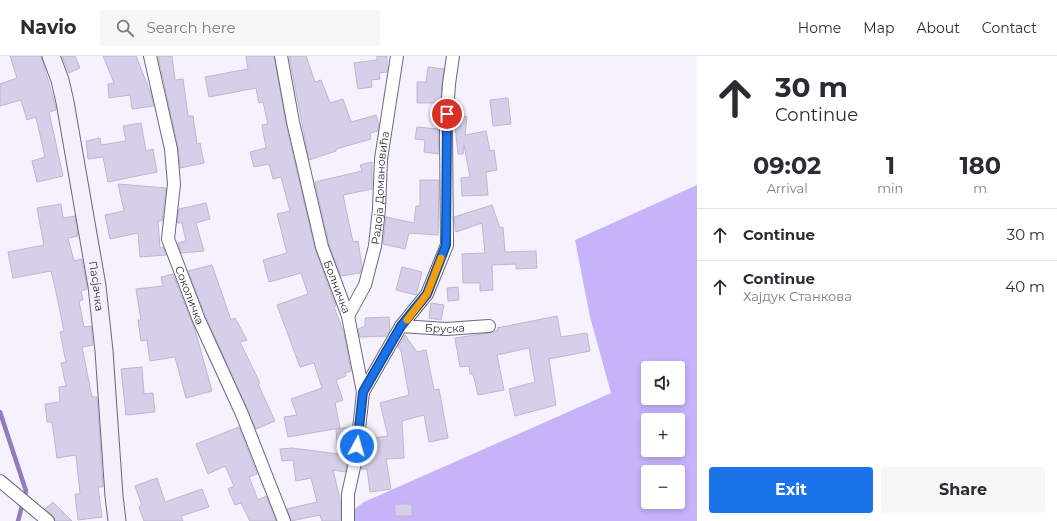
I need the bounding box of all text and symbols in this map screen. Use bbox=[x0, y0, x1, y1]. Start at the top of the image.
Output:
search box bbox=[100, 10, 380, 46]
text: Navio bbox=[20, 16, 76, 39]
icon: search bbox=[114, 17, 136, 39]
text: Search here bbox=[146, 18, 236, 37]
text: Home bbox=[798, 19, 841, 37]
text: Map bbox=[863, 19, 894, 37]
text: About bbox=[916, 19, 960, 37]
text: Contact bbox=[982, 19, 1037, 37]
text: 30 m bbox=[775, 70, 848, 104]
icon: ahead bbox=[709, 72, 761, 124]
pin bbox=[430, 97, 464, 131]
icon: arrive bbox=[436, 103, 458, 125]
text: Continue bbox=[775, 104, 858, 126]
street label: Радоја Домановића bbox=[368, 130, 392, 245]
text: 09:02 bbox=[753, 151, 821, 180]
text: 1 bbox=[886, 151, 895, 180]
text: 180 bbox=[959, 151, 1001, 180]
text: Arrival bbox=[767, 180, 808, 196]
text: min bbox=[877, 180, 903, 196]
text: m bbox=[973, 180, 987, 196]
icon: ahead bbox=[709, 224, 731, 246]
text: Continue bbox=[743, 225, 815, 244]
text: 30 m bbox=[1007, 225, 1045, 244]
street label: Болничка bbox=[321, 258, 353, 316]
street label: Пасјачка bbox=[86, 260, 107, 312]
street label: Соколичка bbox=[172, 264, 207, 327]
text: Continue bbox=[743, 269, 815, 288]
icon: ahead bbox=[709, 276, 731, 298]
text: 40 m bbox=[1005, 277, 1045, 296]
text: Хајдук Станкова bbox=[743, 288, 852, 304]
street label: Бруска bbox=[424, 321, 465, 336]
map controls bbox=[641, 361, 685, 509]
button: sound bbox=[641, 361, 685, 405]
button: + bbox=[641, 413, 685, 457]
position arrow bbox=[336, 425, 378, 467]
button: − bbox=[641, 465, 685, 509]
button: Exit bbox=[709, 467, 873, 513]
button: Share bbox=[881, 467, 1045, 513]

